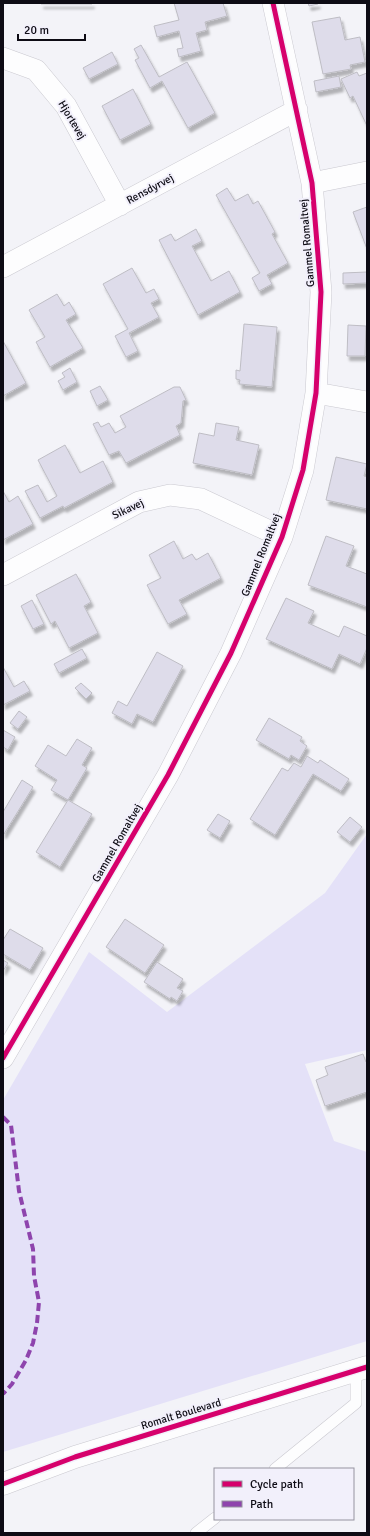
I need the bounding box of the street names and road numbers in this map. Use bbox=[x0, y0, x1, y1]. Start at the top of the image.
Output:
street label: Hjortevej bbox=[55, 98, 89, 142]
street label: Rensdyrvej bbox=[124, 171, 176, 207]
street label: Gammel Romaltvej bbox=[297, 198, 317, 288]
street label: Sikavej bbox=[110, 496, 146, 522]
street label: Gammel Romaltvej bbox=[238, 512, 284, 598]
street label: Gammel Romaltvej bbox=[89, 802, 145, 884]
street label: Romalt Boulevard bbox=[139, 1396, 223, 1432]

